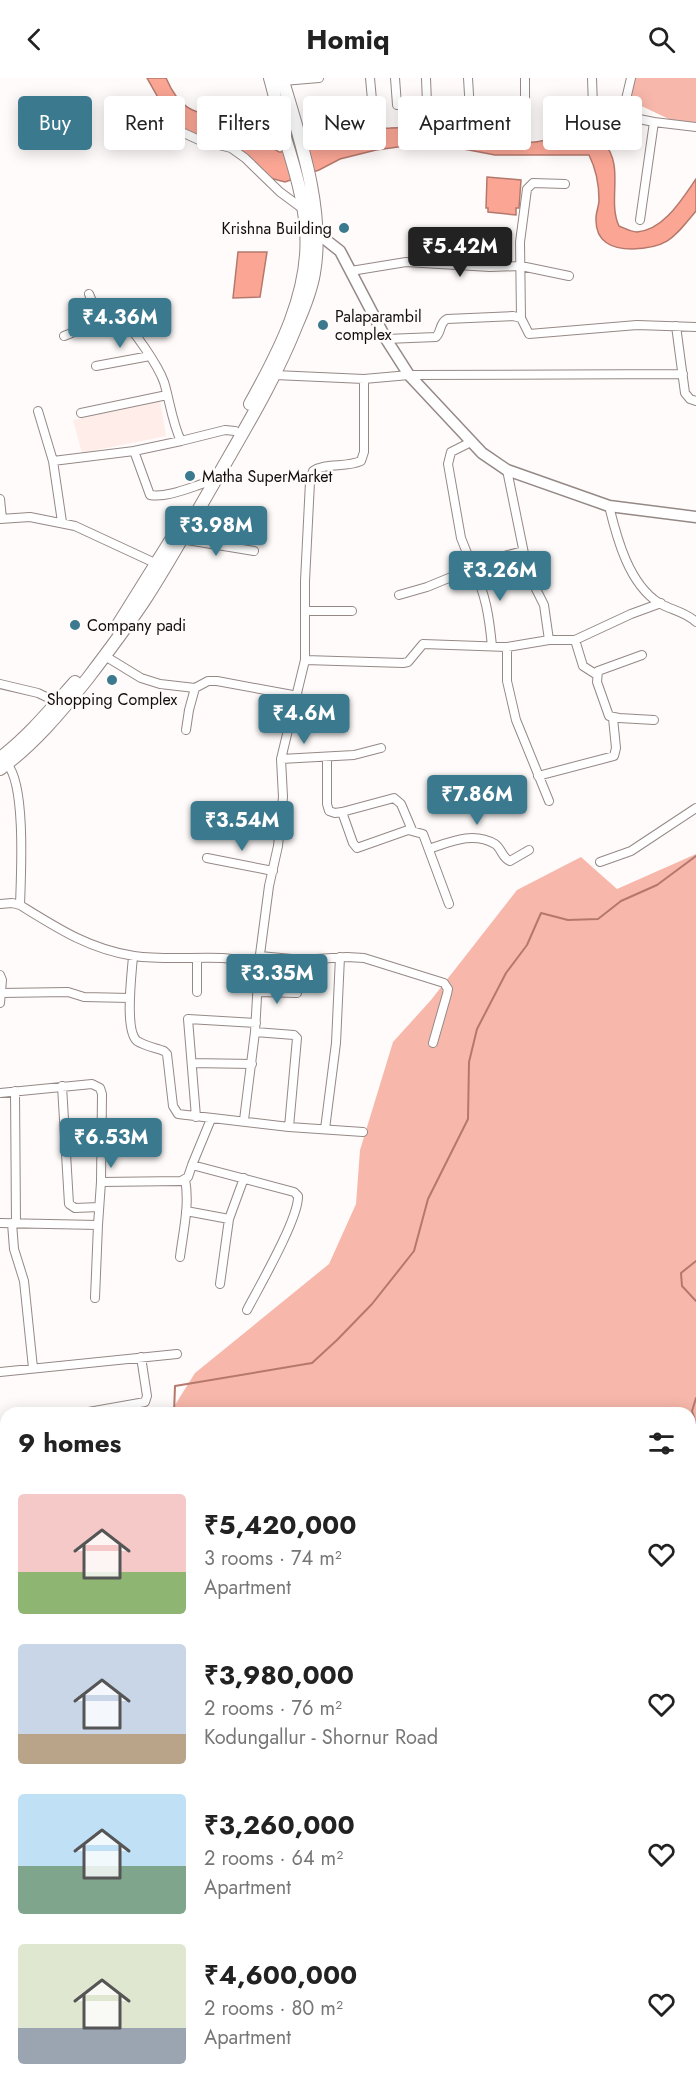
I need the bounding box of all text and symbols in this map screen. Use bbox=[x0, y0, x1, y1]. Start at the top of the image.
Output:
text: Homiq bbox=[306, 20, 390, 59]
icon: back bbox=[18, 23, 51, 56]
icon: search bbox=[645, 23, 678, 56]
chip: Buy bbox=[18, 96, 92, 150]
chip: Rent bbox=[104, 96, 185, 150]
chip: Filters bbox=[197, 96, 291, 150]
chip: New bbox=[303, 96, 386, 150]
chip: Apartment bbox=[398, 96, 531, 150]
chip: House bbox=[543, 96, 642, 150]
place label: Krishna Building bbox=[222, 217, 332, 240]
marker: Krishna Building bbox=[337, 221, 351, 235]
pin: ₹5.42M bbox=[411, 227, 509, 278]
text: ₹5.42M bbox=[422, 232, 498, 261]
pin: ₹4.36M bbox=[71, 298, 169, 349]
text: ₹4.36M bbox=[82, 303, 158, 332]
place label: Palaparambil complex bbox=[335, 305, 422, 346]
marker: Palaparambil complex bbox=[316, 318, 330, 332]
place label: Matha SuperMarket bbox=[202, 465, 333, 488]
marker: Matha SuperMarket bbox=[183, 469, 197, 483]
pin: ₹3.98M bbox=[167, 506, 265, 557]
text: ₹3.98M bbox=[179, 511, 253, 540]
pin: ₹3.26M bbox=[451, 551, 549, 602]
text: ₹3.26M bbox=[463, 556, 537, 585]
place label: Company padi bbox=[87, 614, 186, 637]
marker: Company padi bbox=[68, 618, 82, 632]
marker: Shopping Complex bbox=[105, 673, 119, 687]
place label: Shopping Complex bbox=[47, 688, 177, 711]
pin: ₹4.6M bbox=[262, 694, 346, 745]
text: ₹4.6M bbox=[272, 699, 336, 728]
pin: ₹7.86M bbox=[428, 775, 526, 826]
text: ₹7.86M bbox=[441, 780, 513, 809]
pin: ₹3.54M bbox=[193, 801, 291, 852]
text: ₹3.54M bbox=[205, 806, 279, 835]
pin: ₹3.35M bbox=[228, 954, 326, 1005]
text: ₹3.35M bbox=[240, 959, 314, 988]
pin: ₹6.53M bbox=[62, 1118, 160, 1169]
text: ₹6.53M bbox=[74, 1123, 148, 1152]
text: 9 homes bbox=[18, 1424, 121, 1462]
icon: filters bbox=[645, 1427, 678, 1460]
text: ₹5,420,000 bbox=[204, 1506, 357, 1544]
icon: home bbox=[66, 1518, 138, 1590]
icon: heart bbox=[645, 1538, 678, 1571]
text: 3 rooms · 74 m² bbox=[204, 1544, 342, 1573]
text: Apartment bbox=[204, 1573, 291, 1602]
text: ₹3,980,000 bbox=[204, 1656, 354, 1694]
icon: home bbox=[66, 1668, 138, 1740]
icon: heart bbox=[645, 1688, 678, 1721]
text: 2 rooms · 76 m² bbox=[204, 1694, 342, 1723]
text: Kodungallur - Shornur Road bbox=[204, 1723, 438, 1752]
text: ₹3,260,000 bbox=[204, 1806, 355, 1844]
icon: home bbox=[66, 1818, 138, 1890]
icon: heart bbox=[645, 1838, 678, 1871]
text: 2 rooms · 64 m² bbox=[204, 1844, 343, 1873]
text: Apartment bbox=[204, 1873, 291, 1902]
text: ₹4,600,000 bbox=[204, 1956, 357, 1994]
icon: home bbox=[66, 1968, 138, 2040]
icon: heart bbox=[645, 1988, 678, 2021]
text: 2 rooms · 80 m² bbox=[204, 1994, 343, 2023]
text: Apartment bbox=[204, 2023, 291, 2052]

